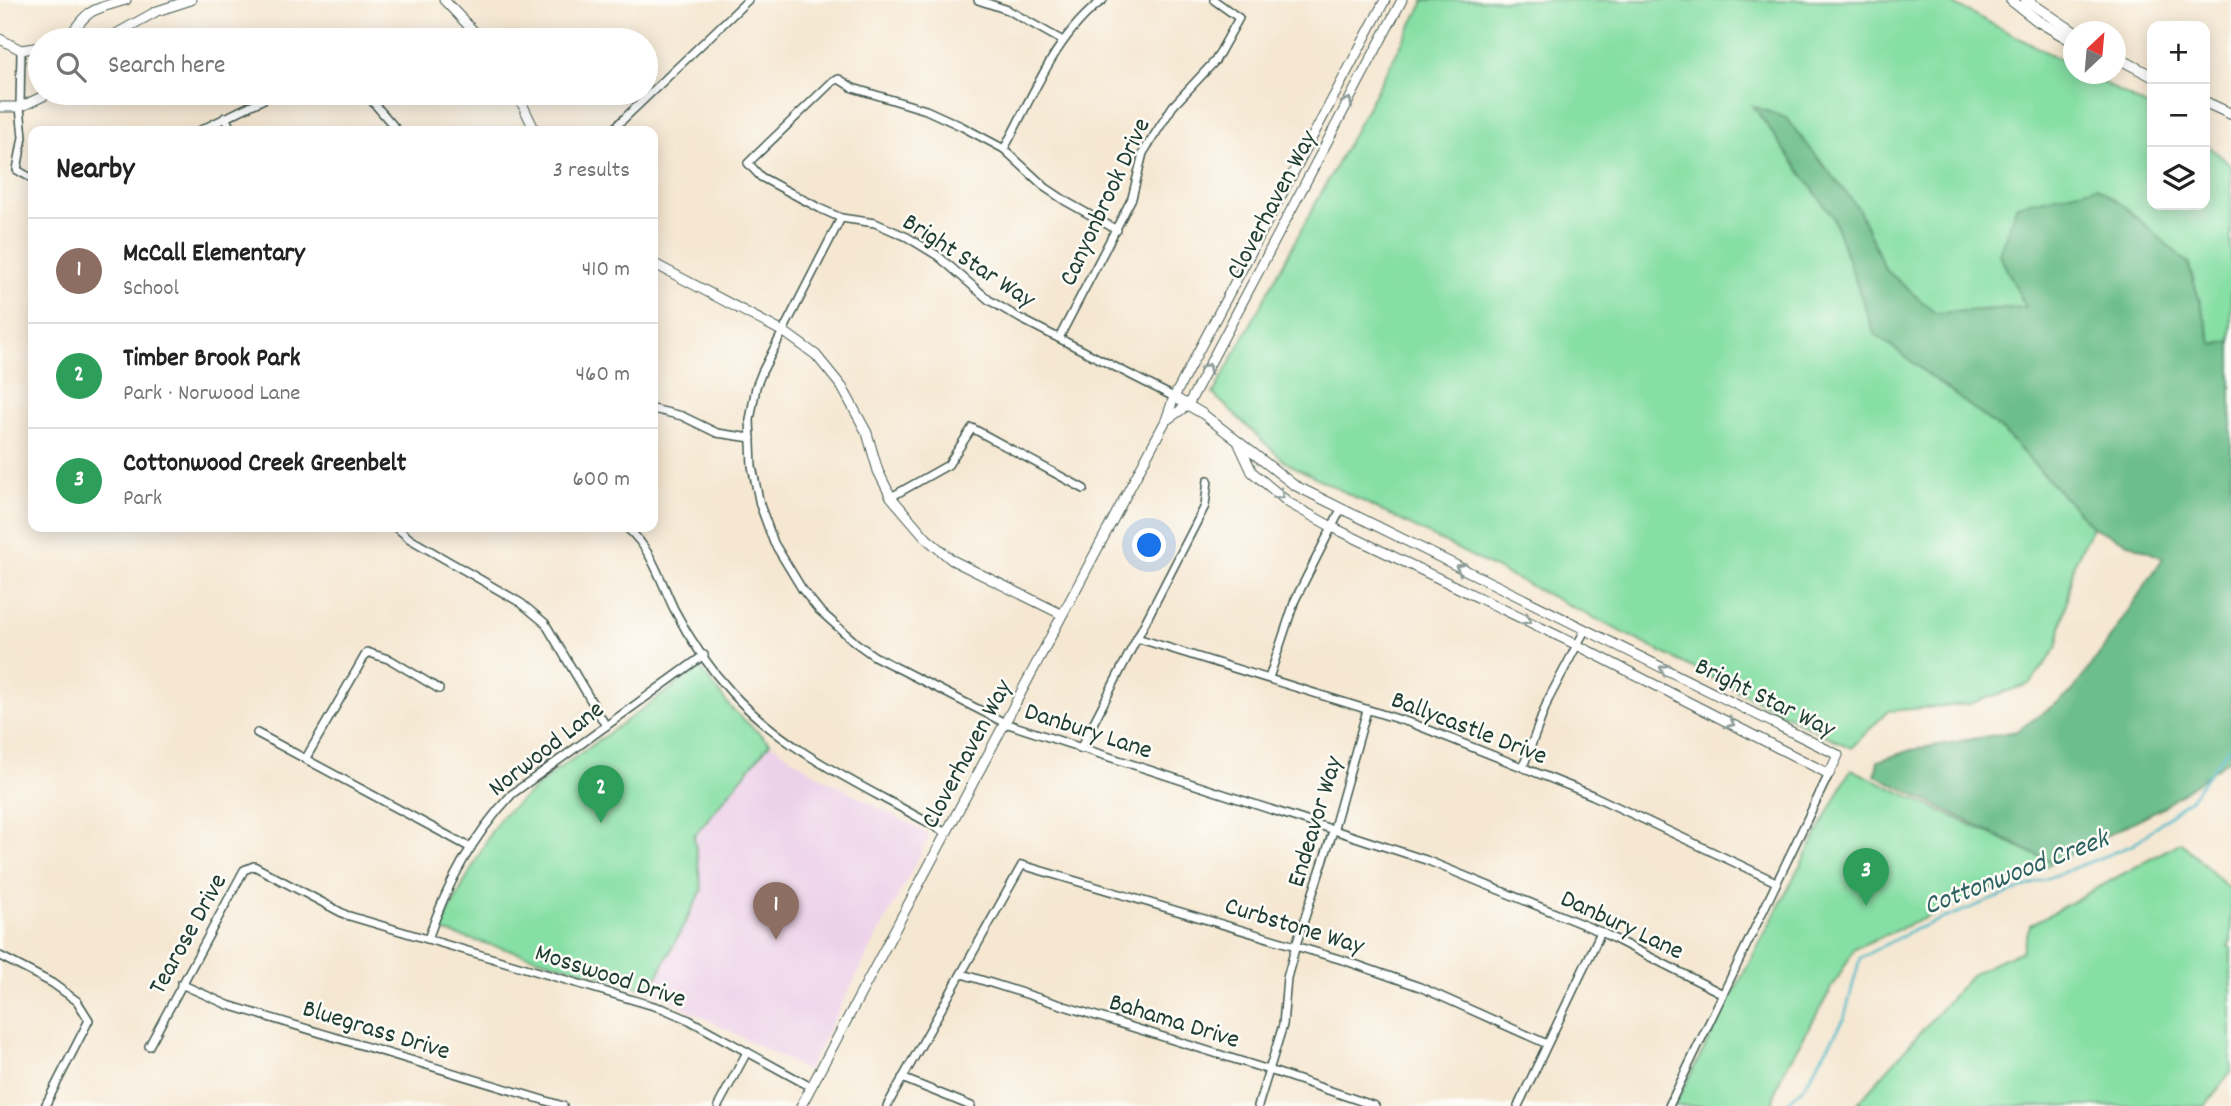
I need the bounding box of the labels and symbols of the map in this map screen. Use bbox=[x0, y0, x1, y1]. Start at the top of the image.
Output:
north arrow bbox=[2063, 21, 2126, 84]
one-way arrow bbox=[1340, 96, 1353, 109]
street label: Canyonbrook Drive bbox=[1051, 112, 1161, 293]
street label: Cloverhaven Way bbox=[1218, 124, 1328, 287]
street label: Bright Star Way bbox=[894, 205, 1042, 319]
one-way arrow bbox=[1199, 363, 1212, 375]
one-way arrow bbox=[1273, 487, 1285, 500]
your location bbox=[1132, 528, 1166, 562]
one-way arrow bbox=[1455, 563, 1467, 577]
one-way arrow bbox=[1520, 612, 1532, 626]
street label: Bright Star Way bbox=[1688, 649, 1841, 749]
one-way arrow bbox=[1659, 663, 1671, 677]
street label: Cloverhaven Way bbox=[913, 673, 1023, 836]
street label: Ballycastle Drive bbox=[1385, 683, 1552, 776]
street label: Norwood Lane bbox=[481, 693, 613, 807]
street label: Danbury Lane bbox=[1019, 694, 1157, 770]
one-way arrow bbox=[1723, 715, 1735, 728]
street label: Endeavor Way bbox=[1279, 751, 1354, 892]
pin: 2 bbox=[578, 765, 624, 823]
water label: Cottonwood Creek bbox=[1919, 820, 2117, 928]
pin: 3 bbox=[1843, 848, 1889, 906]
street label: Tearose Drive bbox=[140, 867, 238, 1002]
street label: Danbury Lane bbox=[1554, 881, 1689, 971]
pin: 1 bbox=[753, 882, 799, 940]
street label: Curbstone Way bbox=[1220, 889, 1369, 966]
street label: Mosswood Drive bbox=[530, 936, 690, 1019]
street label: Bahama Drive bbox=[1104, 985, 1244, 1060]
street label: Bluegrass Drive bbox=[298, 991, 454, 1071]

